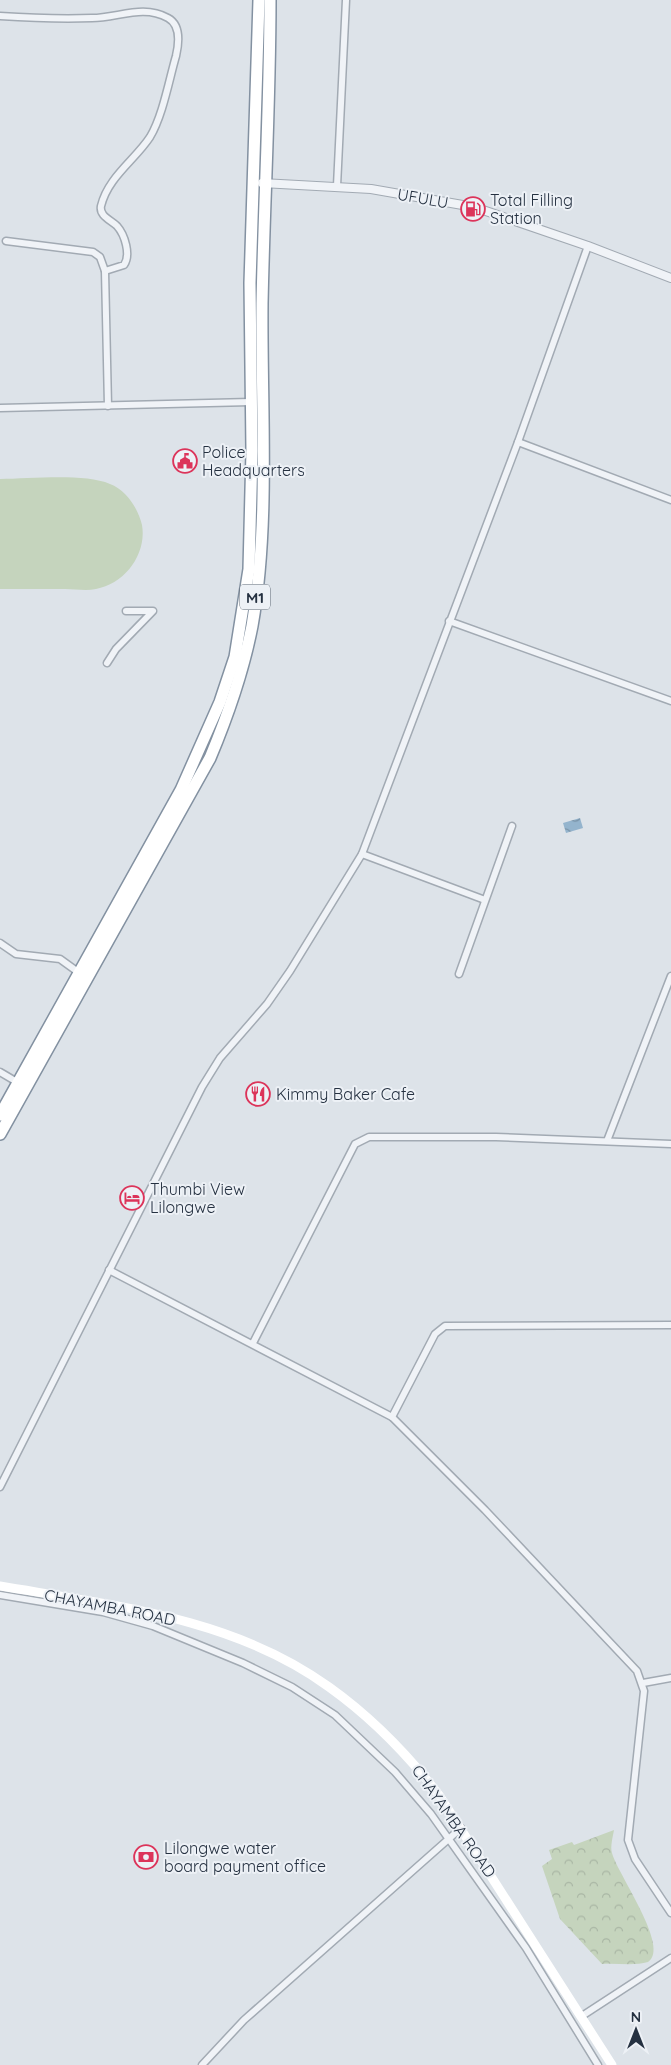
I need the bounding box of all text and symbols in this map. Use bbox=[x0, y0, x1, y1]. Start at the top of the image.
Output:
street label: UFULU bbox=[396, 184, 450, 212]
place label: Total Filling Station bbox=[490, 190, 573, 228]
fuel station icon: Total Filling Station bbox=[460, 196, 486, 222]
place label: Police Headquarters bbox=[202, 442, 305, 480]
public building icon: Police Headquarters bbox=[172, 448, 198, 474]
road number: M1 bbox=[240, 584, 270, 610]
restaurant icon: Kimmy Baker Cafe bbox=[245, 1081, 271, 1107]
place label: Kimmy Baker Cafe bbox=[276, 1084, 415, 1104]
place label: Thumbi View Lilongwe bbox=[150, 1179, 245, 1217]
hotel icon: Thumbi View Lilongwe bbox=[119, 1185, 145, 1211]
street label: CHAYAMBA ROAD bbox=[43, 1584, 177, 1630]
street label: CHAYAMBA ROAD bbox=[408, 1761, 500, 1881]
place label: Lilongwe water board payment office bbox=[164, 1838, 326, 1876]
bank icon: Lilongwe water board payment office bbox=[133, 1844, 159, 1870]
north arrow bbox=[611, 2005, 661, 2055]
text: N bbox=[631, 2008, 641, 2026]

